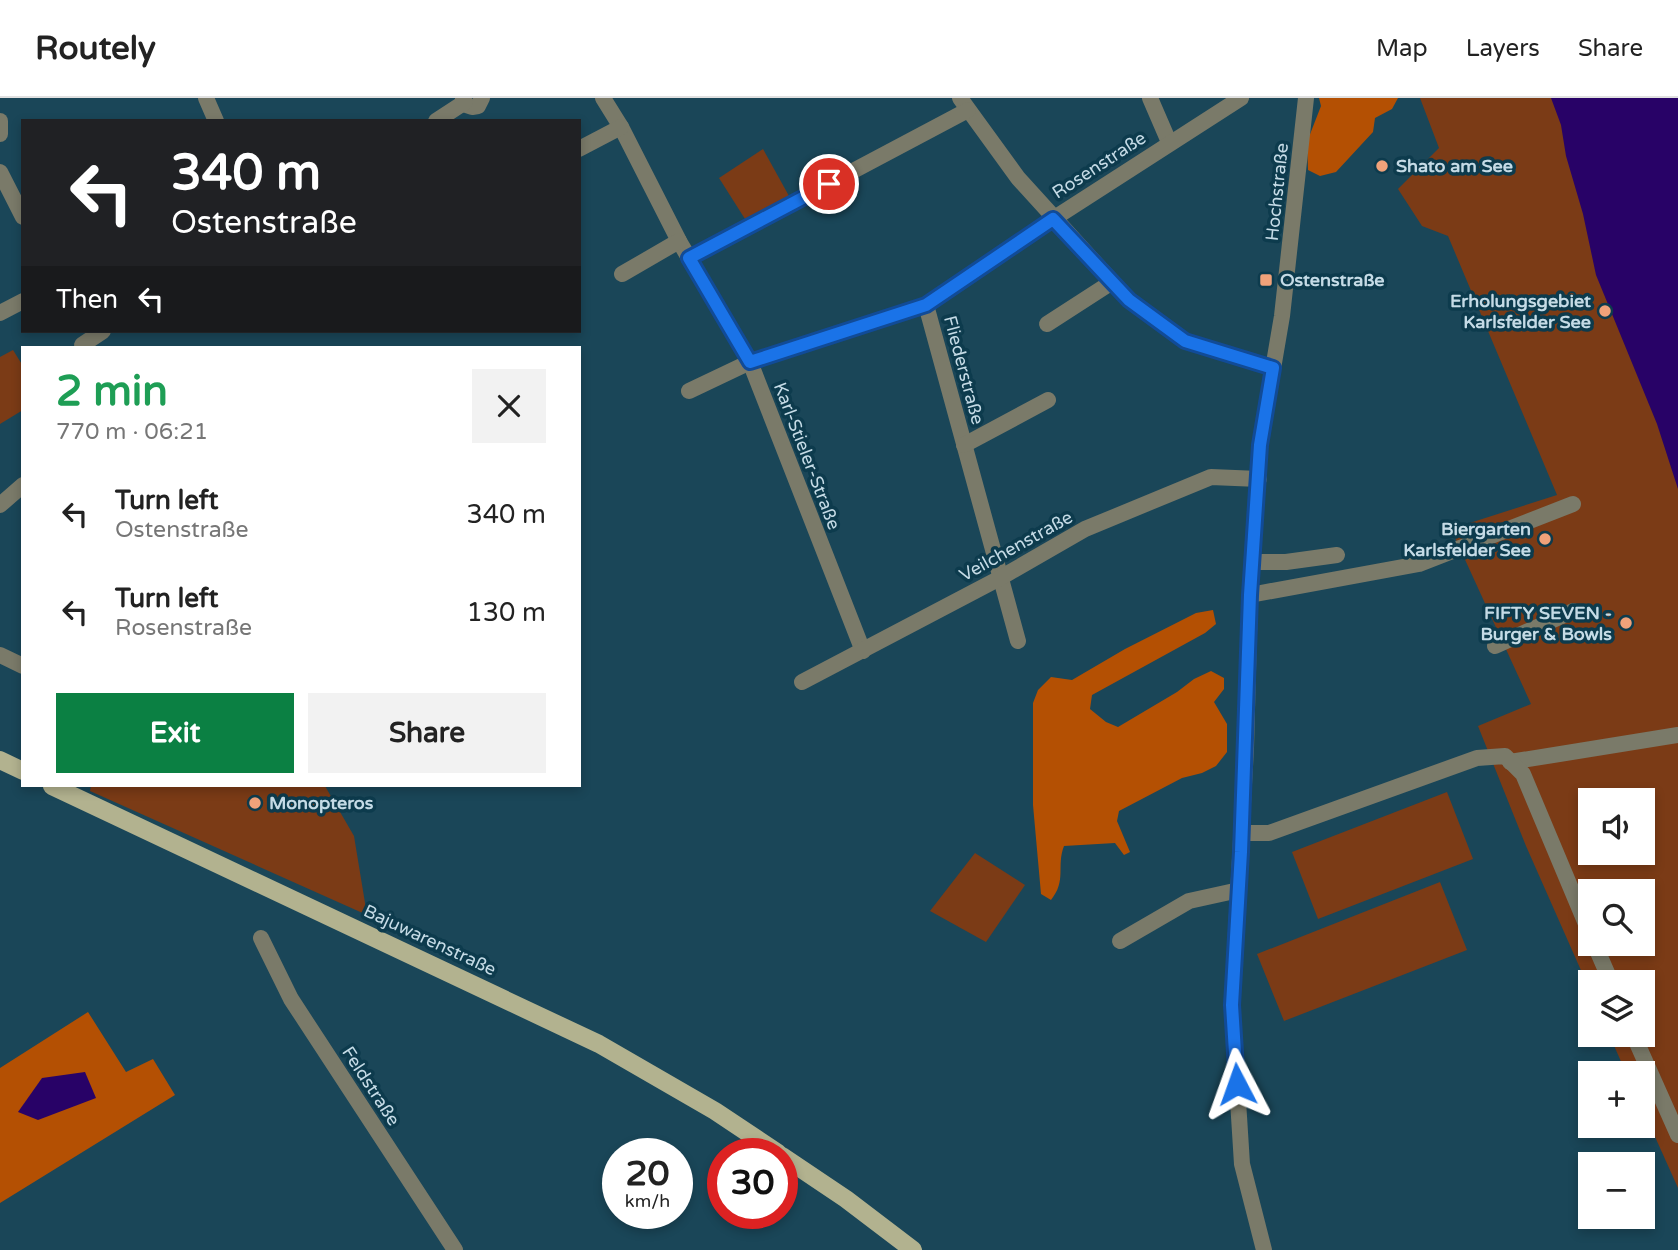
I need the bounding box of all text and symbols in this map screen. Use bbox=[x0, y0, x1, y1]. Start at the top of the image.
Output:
text: Routely bbox=[35, 29, 156, 68]
text: Map bbox=[1376, 34, 1428, 63]
text: Layers bbox=[1466, 34, 1540, 63]
text: Share bbox=[1578, 34, 1643, 63]
street label: Rosenstraße bbox=[1048, 127, 1150, 203]
street label: Hochstraße bbox=[1261, 142, 1293, 242]
text: 340 m bbox=[171, 144, 321, 203]
icon: left bbox=[56, 147, 147, 238]
pin bbox=[799, 154, 859, 214]
place label: Shato am See bbox=[1396, 155, 1513, 177]
marker: Shato am See bbox=[1374, 158, 1390, 174]
icon: arrive bbox=[810, 165, 848, 203]
text: Ostenstraße bbox=[171, 204, 357, 242]
place label: Ostenstraße bbox=[1280, 269, 1385, 291]
marker: Ostenstraße bbox=[1258, 272, 1274, 288]
icon: left bbox=[132, 280, 170, 318]
text: Then bbox=[56, 284, 118, 315]
place label: Erholungsgebiet Karlsfelder See bbox=[1450, 290, 1591, 333]
marker: Erholungsgebiet Karlsfelder See bbox=[1597, 303, 1613, 319]
street label: Fliederstraße bbox=[939, 313, 989, 427]
text: 2 min bbox=[56, 366, 168, 417]
button: close bbox=[472, 369, 546, 443]
street label: Karl-Stieler-Straße bbox=[769, 379, 845, 533]
text: 770 m · 06:21 bbox=[56, 418, 208, 446]
text: Turn left bbox=[115, 485, 218, 516]
icon: left bbox=[56, 495, 94, 533]
text: 340 m bbox=[466, 499, 546, 530]
street label: Veilchenstraße bbox=[956, 506, 1076, 586]
text: Ostenstraße bbox=[115, 516, 249, 544]
place label: Biergarten Karlsfelder See bbox=[1403, 518, 1531, 561]
marker: Biergarten Karlsfelder See bbox=[1537, 531, 1553, 547]
text: Turn left bbox=[115, 583, 218, 614]
icon: left bbox=[56, 593, 94, 631]
text: 130 m bbox=[466, 597, 546, 628]
place label: FIFTY SEVEN - Burger & Bowls bbox=[1481, 602, 1612, 645]
text: Rosenstraße bbox=[115, 614, 252, 642]
marker: FIFTY SEVEN - Burger & Bowls bbox=[1618, 615, 1634, 631]
button: Exit bbox=[56, 693, 294, 773]
button: Share bbox=[308, 693, 546, 773]
map controls bbox=[1578, 788, 1655, 1229]
button: sound bbox=[1578, 788, 1655, 865]
place label: Monopteros bbox=[269, 792, 374, 814]
marker: Monopteros bbox=[247, 795, 263, 811]
button: search bbox=[1578, 879, 1655, 956]
street label: Bajuwarenstraße bbox=[360, 900, 500, 980]
button: layers bbox=[1578, 970, 1655, 1047]
street label: Feldstraße bbox=[337, 1042, 405, 1130]
position arrow bbox=[1200, 1047, 1274, 1121]
button: + bbox=[1578, 1061, 1655, 1138]
speed limit sign: 30 bbox=[707, 1138, 798, 1229]
button: − bbox=[1578, 1152, 1655, 1229]
text: 20 bbox=[626, 1153, 669, 1195]
text: km/h bbox=[625, 1190, 670, 1212]

